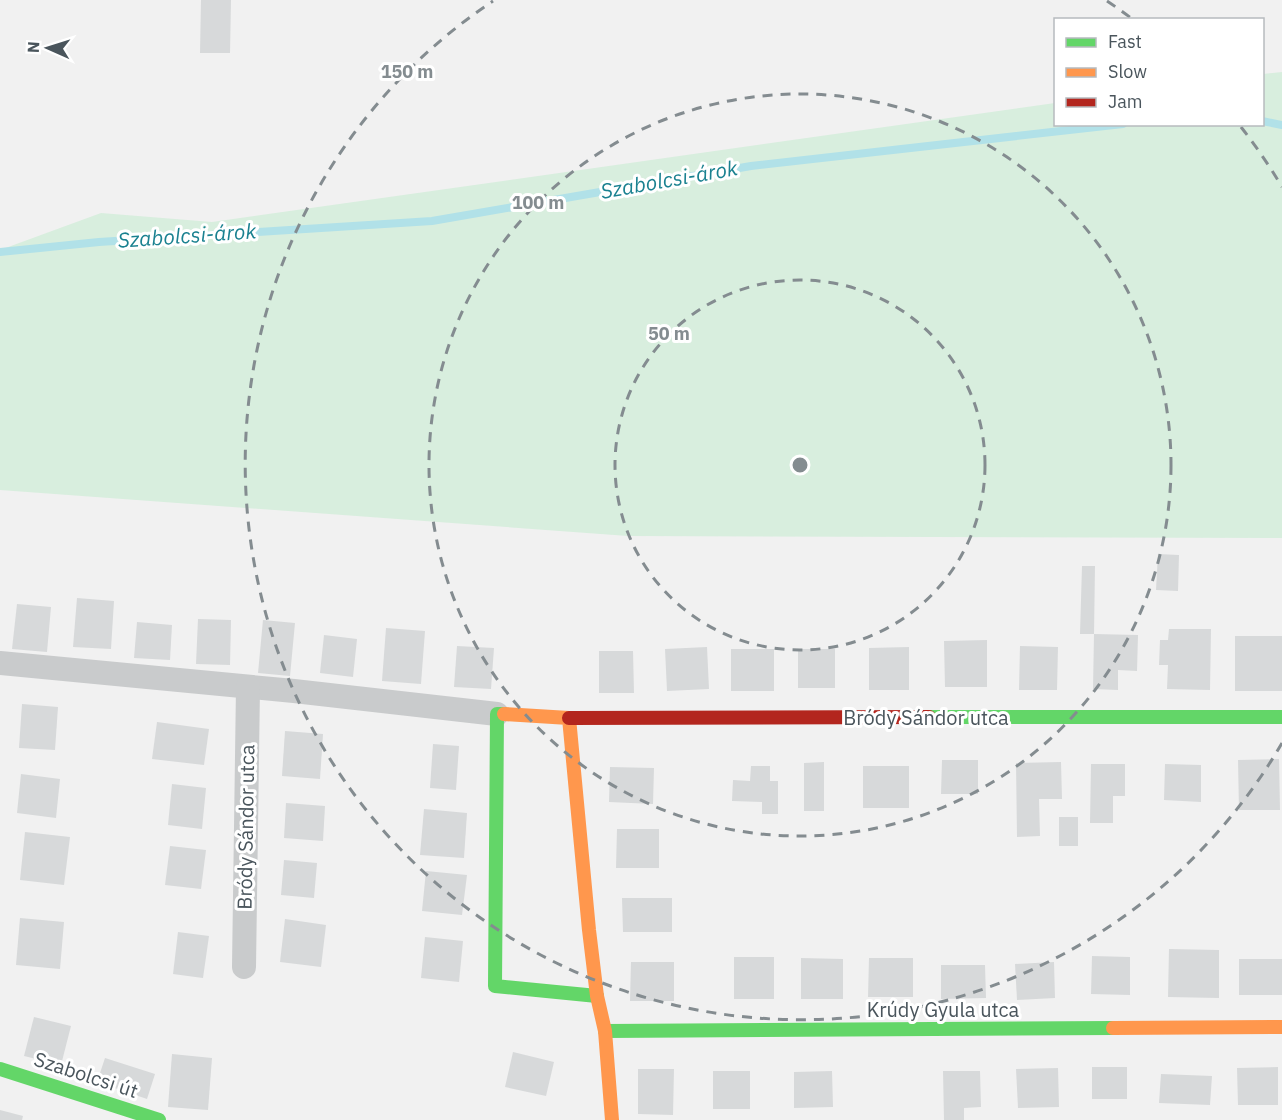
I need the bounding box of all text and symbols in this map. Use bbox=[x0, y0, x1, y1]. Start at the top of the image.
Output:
north arrow bbox=[18, 18, 78, 78]
legend bbox=[1054, 18, 1264, 126]
text: Fast bbox=[1108, 30, 1142, 53]
text: N bbox=[23, 41, 43, 54]
text: 150 m bbox=[381, 60, 433, 83]
text: Slow bbox=[1108, 60, 1147, 83]
text: Jam bbox=[1108, 90, 1143, 113]
water label: Szabolcsi-árok bbox=[598, 153, 741, 205]
text: 100 m bbox=[512, 191, 564, 214]
water label: Szabolcsi-árok bbox=[117, 216, 258, 254]
text: 50 m bbox=[648, 322, 690, 345]
centre of rings bbox=[790, 455, 810, 475]
street label: Bródy Sándor utca bbox=[843, 704, 1009, 731]
street label: Bródy Sándor utca bbox=[231, 744, 260, 910]
street label: Krúdy Gyula utca bbox=[867, 996, 1020, 1023]
street label: Szabolcsi út bbox=[31, 1045, 142, 1104]

